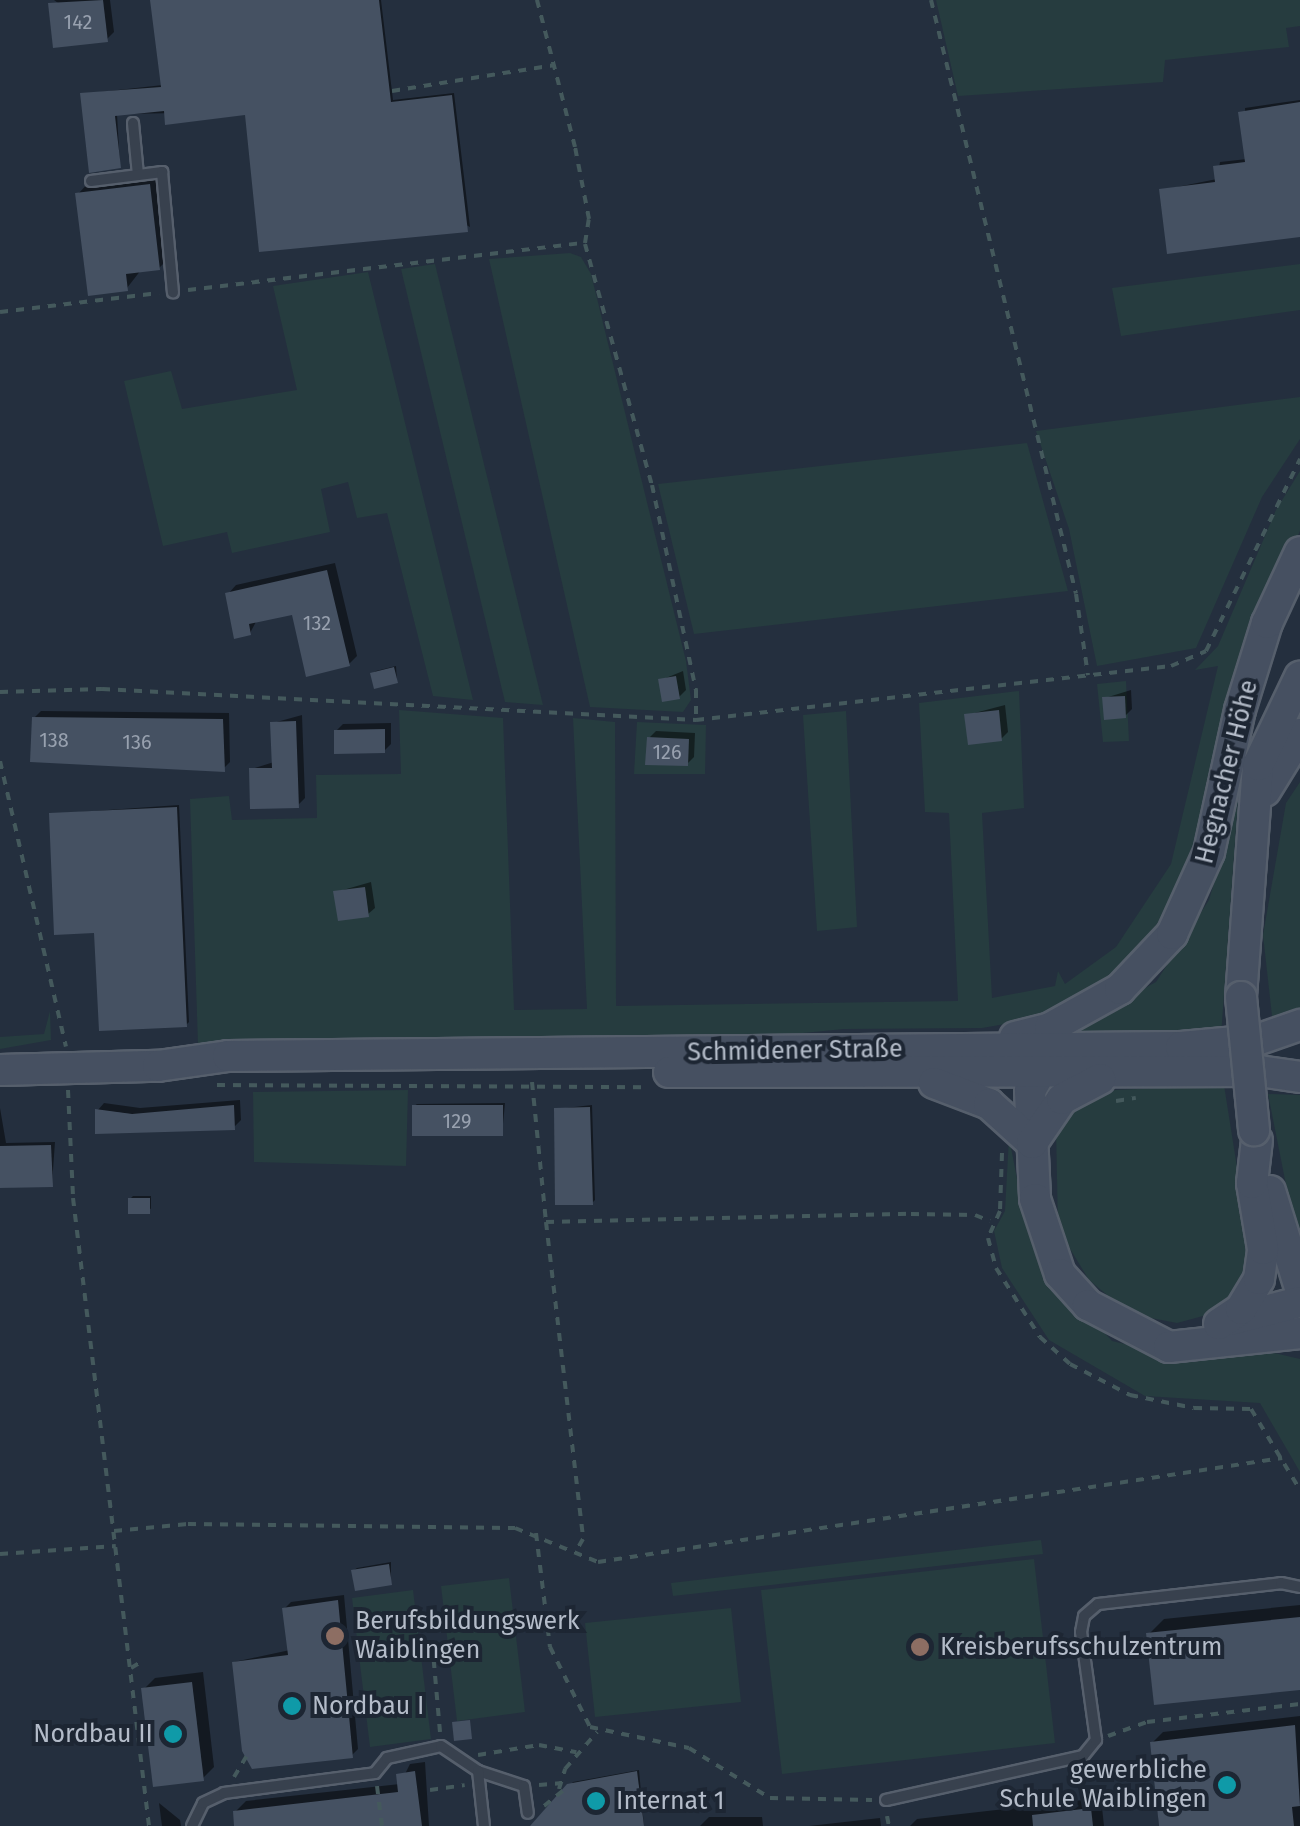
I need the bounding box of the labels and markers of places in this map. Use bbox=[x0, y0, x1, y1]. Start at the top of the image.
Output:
place label: Berufsbildungswerk Waiblingen bbox=[355, 1607, 580, 1666]
marker: Berufsbildungswerk Waiblingen bbox=[324, 1625, 346, 1647]
place label: Kreisberufsschulzentrum bbox=[940, 1632, 1222, 1662]
marker: Kreisberufsschulzentrum bbox=[909, 1636, 931, 1658]
place label: Nordbau I bbox=[312, 1691, 424, 1721]
marker: Nordbau I bbox=[281, 1695, 303, 1717]
place label: Nordbau II bbox=[33, 1719, 153, 1749]
marker: Nordbau II bbox=[162, 1723, 184, 1745]
place label: gewerbliche Schule Waiblingen bbox=[999, 1756, 1207, 1815]
marker: gewerbliche Schule Waiblingen bbox=[1216, 1774, 1238, 1796]
place label: Internat 1 bbox=[616, 1786, 725, 1816]
marker: Internat 1 bbox=[585, 1790, 607, 1812]

